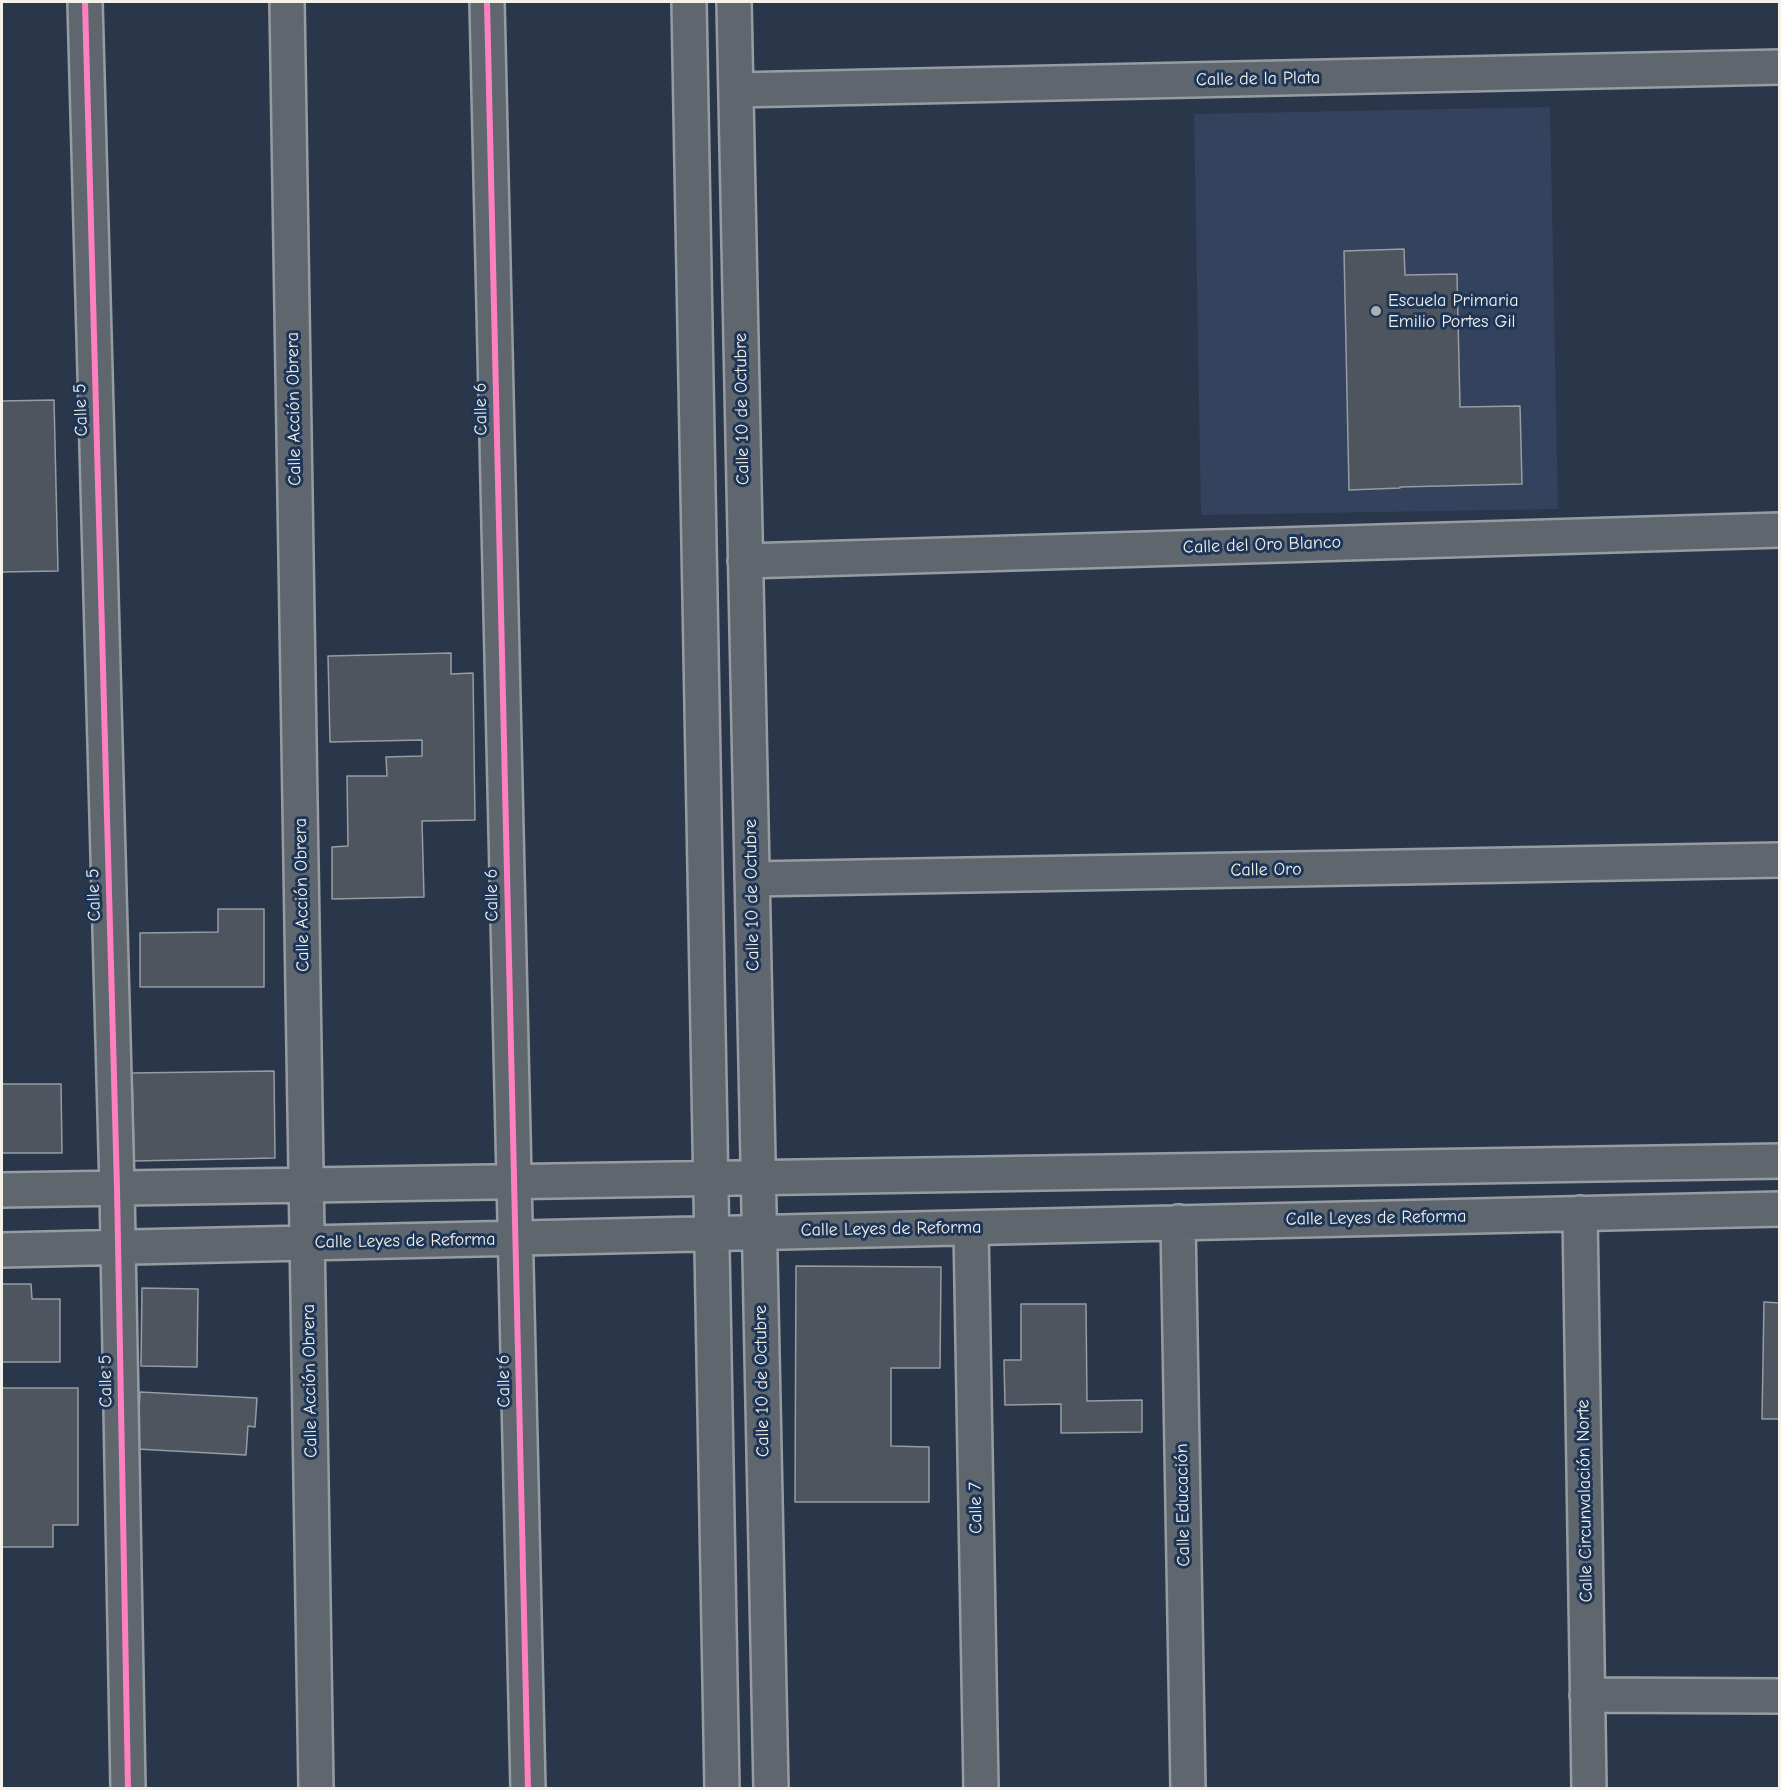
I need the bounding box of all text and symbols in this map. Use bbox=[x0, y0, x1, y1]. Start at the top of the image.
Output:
street label: Calle de la Plata bbox=[1196, 67, 1320, 91]
place label: Escuela Primaria Emilio Portes Gil bbox=[1388, 290, 1518, 332]
marker: Escuela Primaria Emilio Portes Gil bbox=[1369, 304, 1383, 318]
street label: Calle Acción Obrera bbox=[282, 332, 306, 486]
street label: Calle 10 de Octubre bbox=[730, 333, 754, 485]
street label: Calle 6 bbox=[470, 382, 492, 436]
street label: Calle 5 bbox=[69, 383, 93, 437]
street label: Calle del Oro Blanco bbox=[1183, 531, 1341, 559]
street label: Calle Acción Obrera bbox=[290, 818, 314, 972]
street label: Calle 10 de Octubre bbox=[740, 819, 764, 971]
street label: Calle Oro bbox=[1230, 859, 1302, 881]
street label: Calle 5 bbox=[82, 868, 106, 922]
street label: Calle 6 bbox=[481, 868, 503, 922]
street label: Calle Leyes de Reforma bbox=[1285, 1206, 1467, 1230]
street label: Calle Leyes de Reforma bbox=[800, 1217, 982, 1241]
street label: Calle Leyes de Reforma bbox=[314, 1229, 496, 1253]
street label: Calle Acción Obrera bbox=[298, 1304, 322, 1458]
street label: Calle 10 de Octubre bbox=[750, 1305, 774, 1457]
street label: Calle 5 bbox=[95, 1354, 117, 1408]
street label: Calle 6 bbox=[493, 1354, 515, 1408]
street label: Calle Circunvalación Norte bbox=[1572, 1399, 1598, 1603]
street label: Calle Educación bbox=[1171, 1443, 1195, 1567]
street label: Calle 7 bbox=[965, 1482, 987, 1534]

